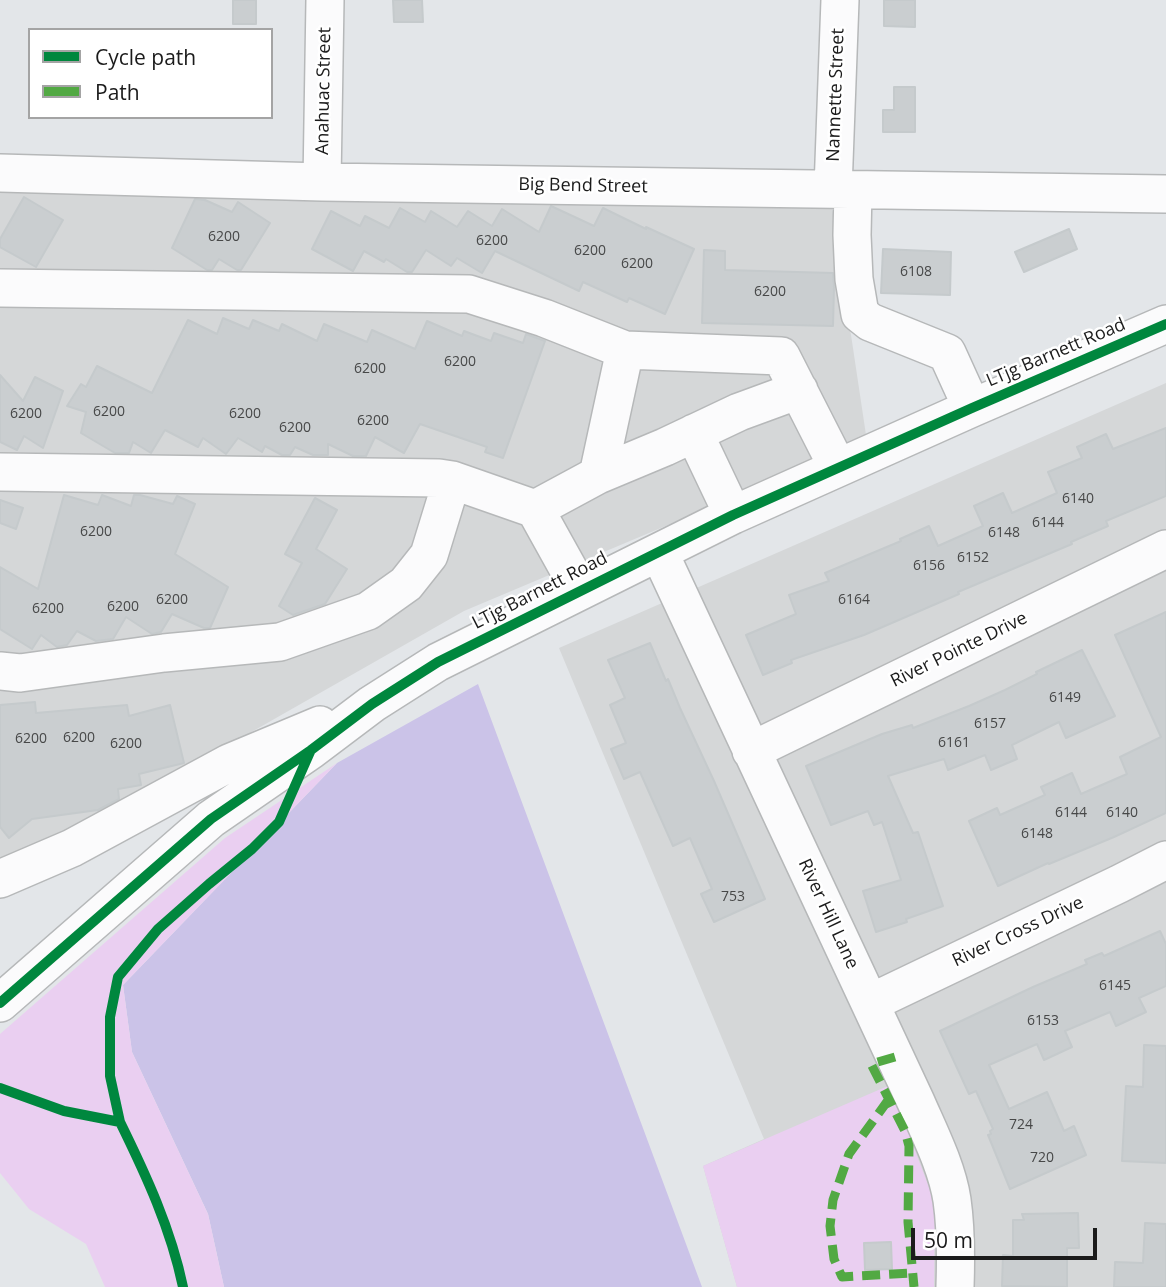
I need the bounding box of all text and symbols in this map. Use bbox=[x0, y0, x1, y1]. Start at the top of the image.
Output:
street label: Anahuac Street bbox=[312, 27, 336, 155]
legend bbox=[28, 28, 273, 119]
street label: Nannette Street bbox=[823, 28, 849, 162]
text: Cycle path bbox=[95, 43, 196, 71]
text: Path bbox=[95, 78, 140, 106]
street label: Big Bend Street bbox=[518, 174, 648, 198]
house number: 6200 bbox=[208, 229, 240, 245]
house number: 6200 bbox=[476, 233, 508, 249]
house number: 6200 bbox=[574, 243, 606, 259]
house number: 6200 bbox=[621, 256, 653, 272]
house number: 6108 bbox=[900, 264, 932, 280]
house number: 6200 bbox=[754, 284, 786, 300]
street label: LTjg Barnett Road bbox=[983, 314, 1129, 392]
house number: 6200 bbox=[444, 354, 476, 370]
house number: 6200 bbox=[354, 361, 386, 377]
house number: 6200 bbox=[93, 404, 125, 420]
house number: 6200 bbox=[10, 406, 42, 422]
house number: 6200 bbox=[229, 406, 261, 422]
house number: 6200 bbox=[357, 413, 389, 429]
house number: 6200 bbox=[279, 420, 311, 436]
house number: 6140 bbox=[1062, 491, 1094, 507]
house number: 6144 bbox=[1032, 515, 1064, 531]
house number: 6200 bbox=[80, 524, 112, 540]
house number: 6148 bbox=[988, 525, 1020, 541]
street label: LTjg Barnett Road bbox=[469, 548, 611, 634]
house number: 6152 bbox=[957, 550, 989, 566]
house number: 6156 bbox=[913, 558, 945, 574]
house number: 6200 bbox=[156, 592, 188, 608]
house number: 6164 bbox=[838, 592, 870, 608]
house number: 6200 bbox=[107, 599, 139, 615]
house number: 6200 bbox=[32, 601, 64, 617]
street label: River Pointe Drive bbox=[887, 608, 1031, 692]
house number: 6149 bbox=[1049, 690, 1081, 706]
house number: 6157 bbox=[974, 716, 1006, 732]
house number: 6200 bbox=[63, 730, 95, 746]
house number: 6200 bbox=[15, 731, 47, 747]
house number: 6161 bbox=[938, 735, 970, 751]
house number: 6200 bbox=[110, 736, 142, 752]
house number: 6144 bbox=[1055, 805, 1087, 821]
house number: 6140 bbox=[1106, 805, 1138, 821]
house number: 6148 bbox=[1021, 826, 1053, 842]
street label: River Hill Lane bbox=[793, 856, 863, 972]
house number: 753 bbox=[721, 889, 745, 905]
street label: River Cross Drive bbox=[949, 892, 1087, 972]
house number: 6145 bbox=[1099, 978, 1131, 994]
house number: 6153 bbox=[1027, 1013, 1059, 1029]
house number: 724 bbox=[1009, 1117, 1033, 1133]
house number: 720 bbox=[1030, 1150, 1054, 1166]
scale bar bbox=[914, 1214, 1100, 1258]
text: 50 m bbox=[924, 1226, 973, 1254]

